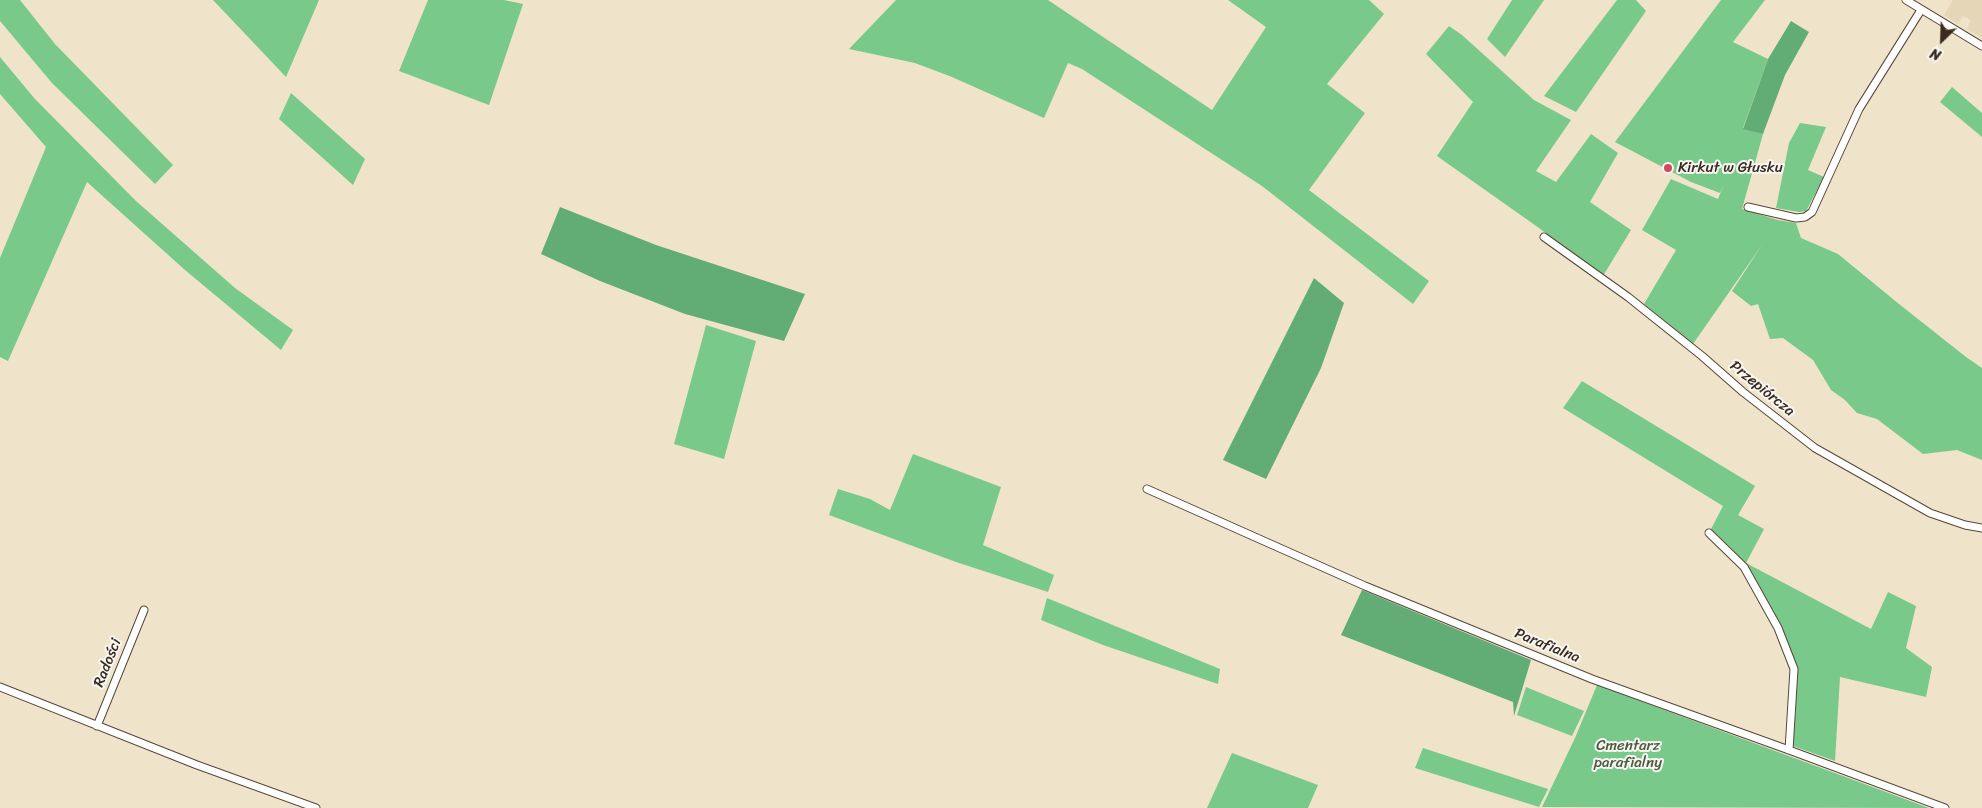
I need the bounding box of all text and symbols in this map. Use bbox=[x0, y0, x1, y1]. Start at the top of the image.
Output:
north arrow bbox=[1917, 15, 1967, 65]
text: N bbox=[1926, 41, 1945, 68]
place label: Kirkut w Głusku bbox=[1678, 159, 1783, 177]
marker: Kirkut w Głusku bbox=[1662, 162, 1674, 174]
street label: Przepiórcza bbox=[1726, 357, 1798, 421]
street label: Parafialna bbox=[1512, 625, 1582, 667]
street label: Radości bbox=[90, 636, 126, 690]
park label: Cmentarz parafialny bbox=[1594, 737, 1662, 772]

